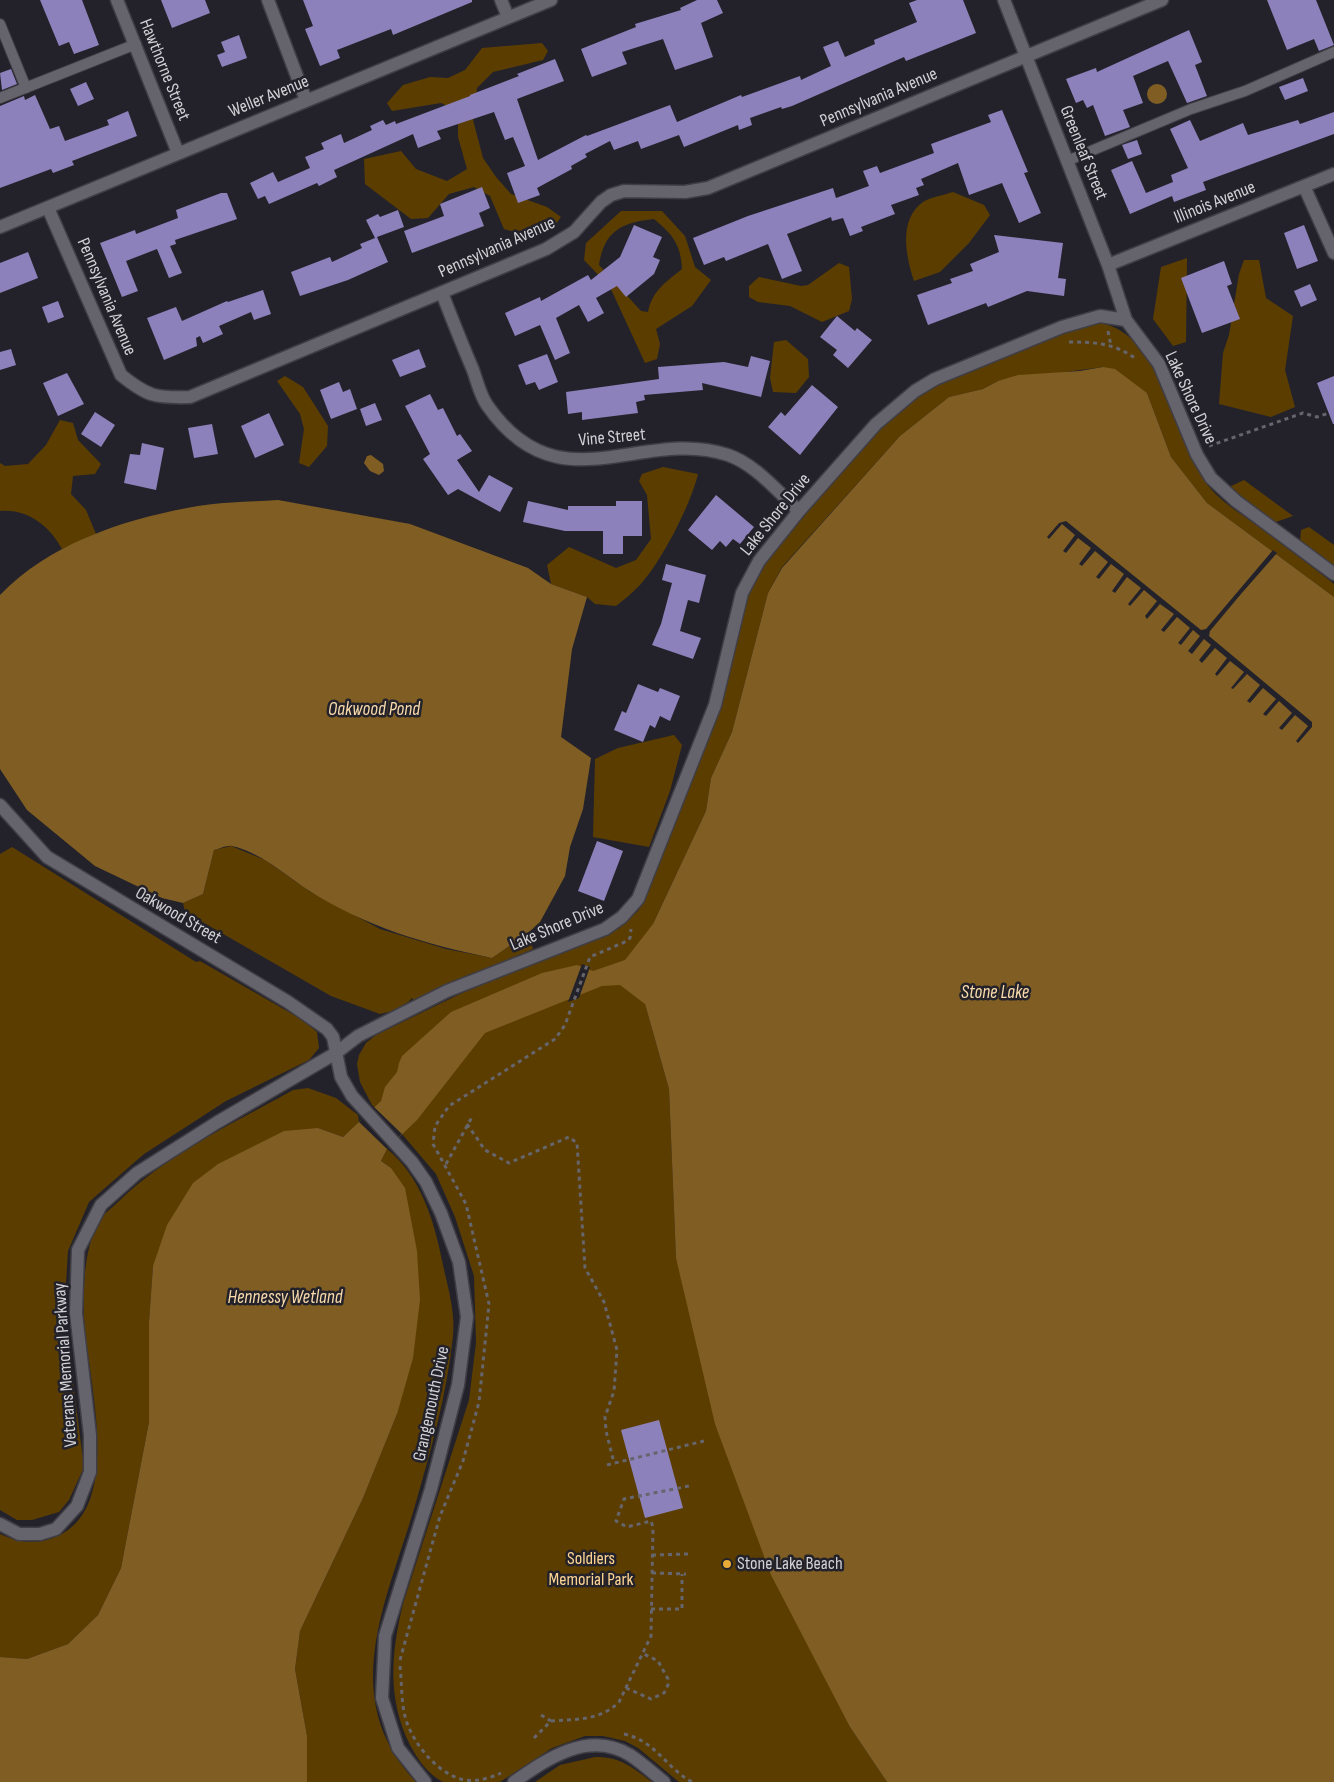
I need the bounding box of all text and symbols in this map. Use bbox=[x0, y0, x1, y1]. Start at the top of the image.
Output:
street label: Hawthorne Street bbox=[134, 16, 194, 124]
street label: Pennsylvania Avenue bbox=[817, 64, 941, 132]
street label: Weller Avenue bbox=[226, 71, 312, 123]
street label: Greenleaf Street bbox=[1054, 103, 1112, 203]
street label: Illinois Avenue bbox=[1171, 177, 1259, 229]
street label: Pennsylvania Avenue bbox=[435, 213, 559, 283]
street label: Pennsylvania Avenue bbox=[72, 235, 140, 359]
street label: Lake Shore Drive bbox=[1159, 348, 1221, 448]
street label: Vine Street bbox=[578, 424, 646, 452]
street label: Lake Shore Drive bbox=[736, 470, 816, 560]
water label: Oakwood Pond bbox=[328, 699, 420, 721]
street label: Oakwood Street bbox=[131, 883, 225, 949]
street label: Lake Shore Drive bbox=[507, 898, 607, 956]
water label: Stone Lake bbox=[961, 982, 1029, 1004]
street label: Veterans Memorial Parkway bbox=[49, 1282, 83, 1448]
water label: Hennessy Wetland bbox=[227, 1287, 343, 1309]
street label: Grangemouth Drive bbox=[409, 1345, 455, 1463]
park label: Soldiers Memorial Park bbox=[549, 1548, 633, 1590]
place label: Stone Lake Beach bbox=[737, 1553, 843, 1575]
marker: Stone Lake Beach bbox=[721, 1558, 733, 1570]

